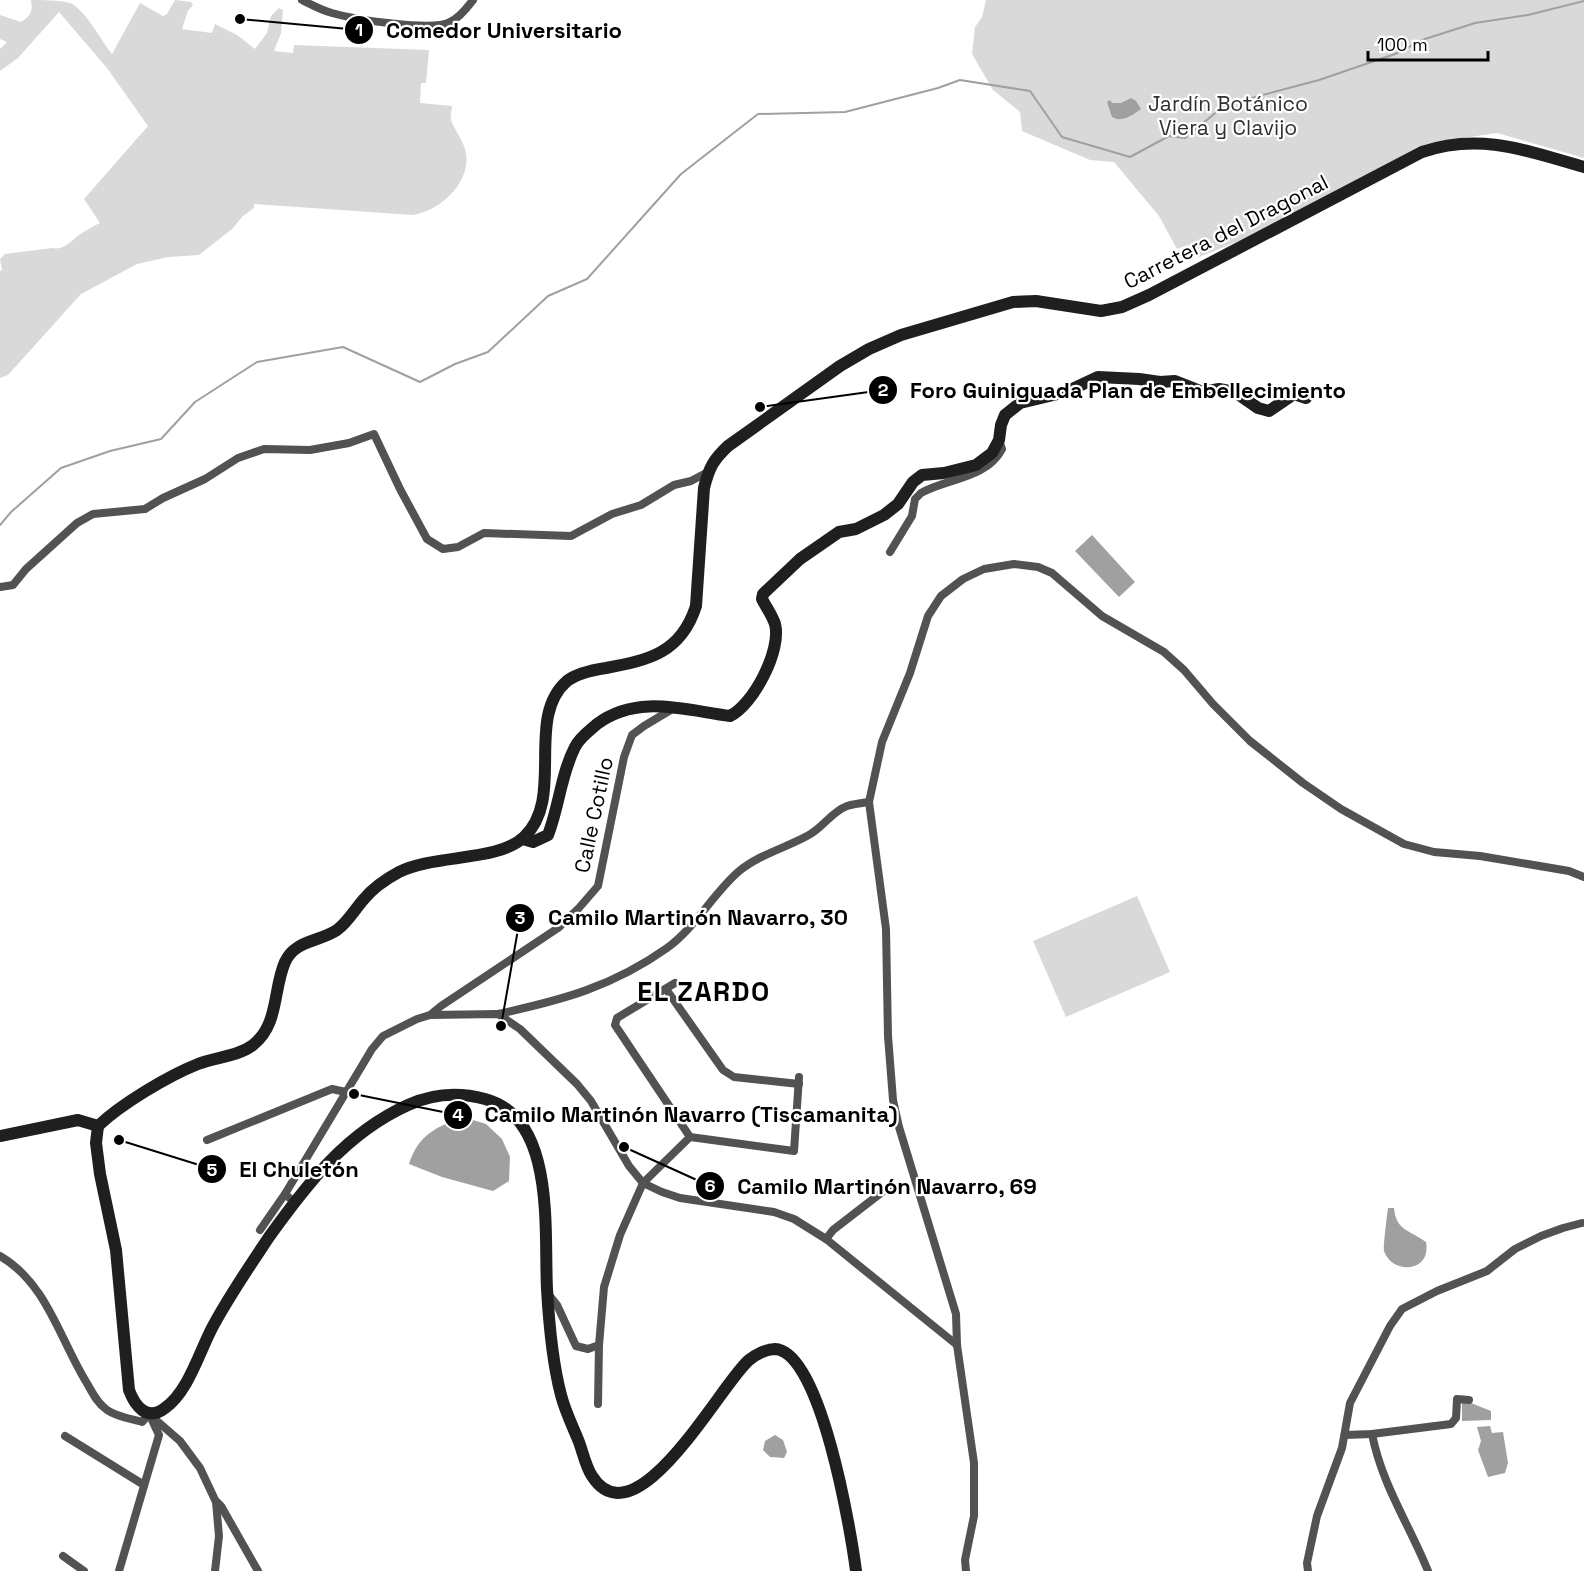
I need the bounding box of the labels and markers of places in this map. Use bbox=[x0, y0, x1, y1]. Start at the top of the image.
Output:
callout: Comedor Universitario bbox=[344, 10, 634, 50]
callout: Foro Guiniguada Plan de Embellecimiento bbox=[868, 370, 1358, 410]
callout: Camilo Martinón Navarro, 30 bbox=[505, 898, 860, 938]
callout: Camilo Martinón Navarro (Tiscamanita) bbox=[443, 1095, 910, 1135]
callout: El Chuletón bbox=[197, 1149, 371, 1189]
callout: Camilo Martinón Navarro, 69 bbox=[695, 1166, 1049, 1206]

